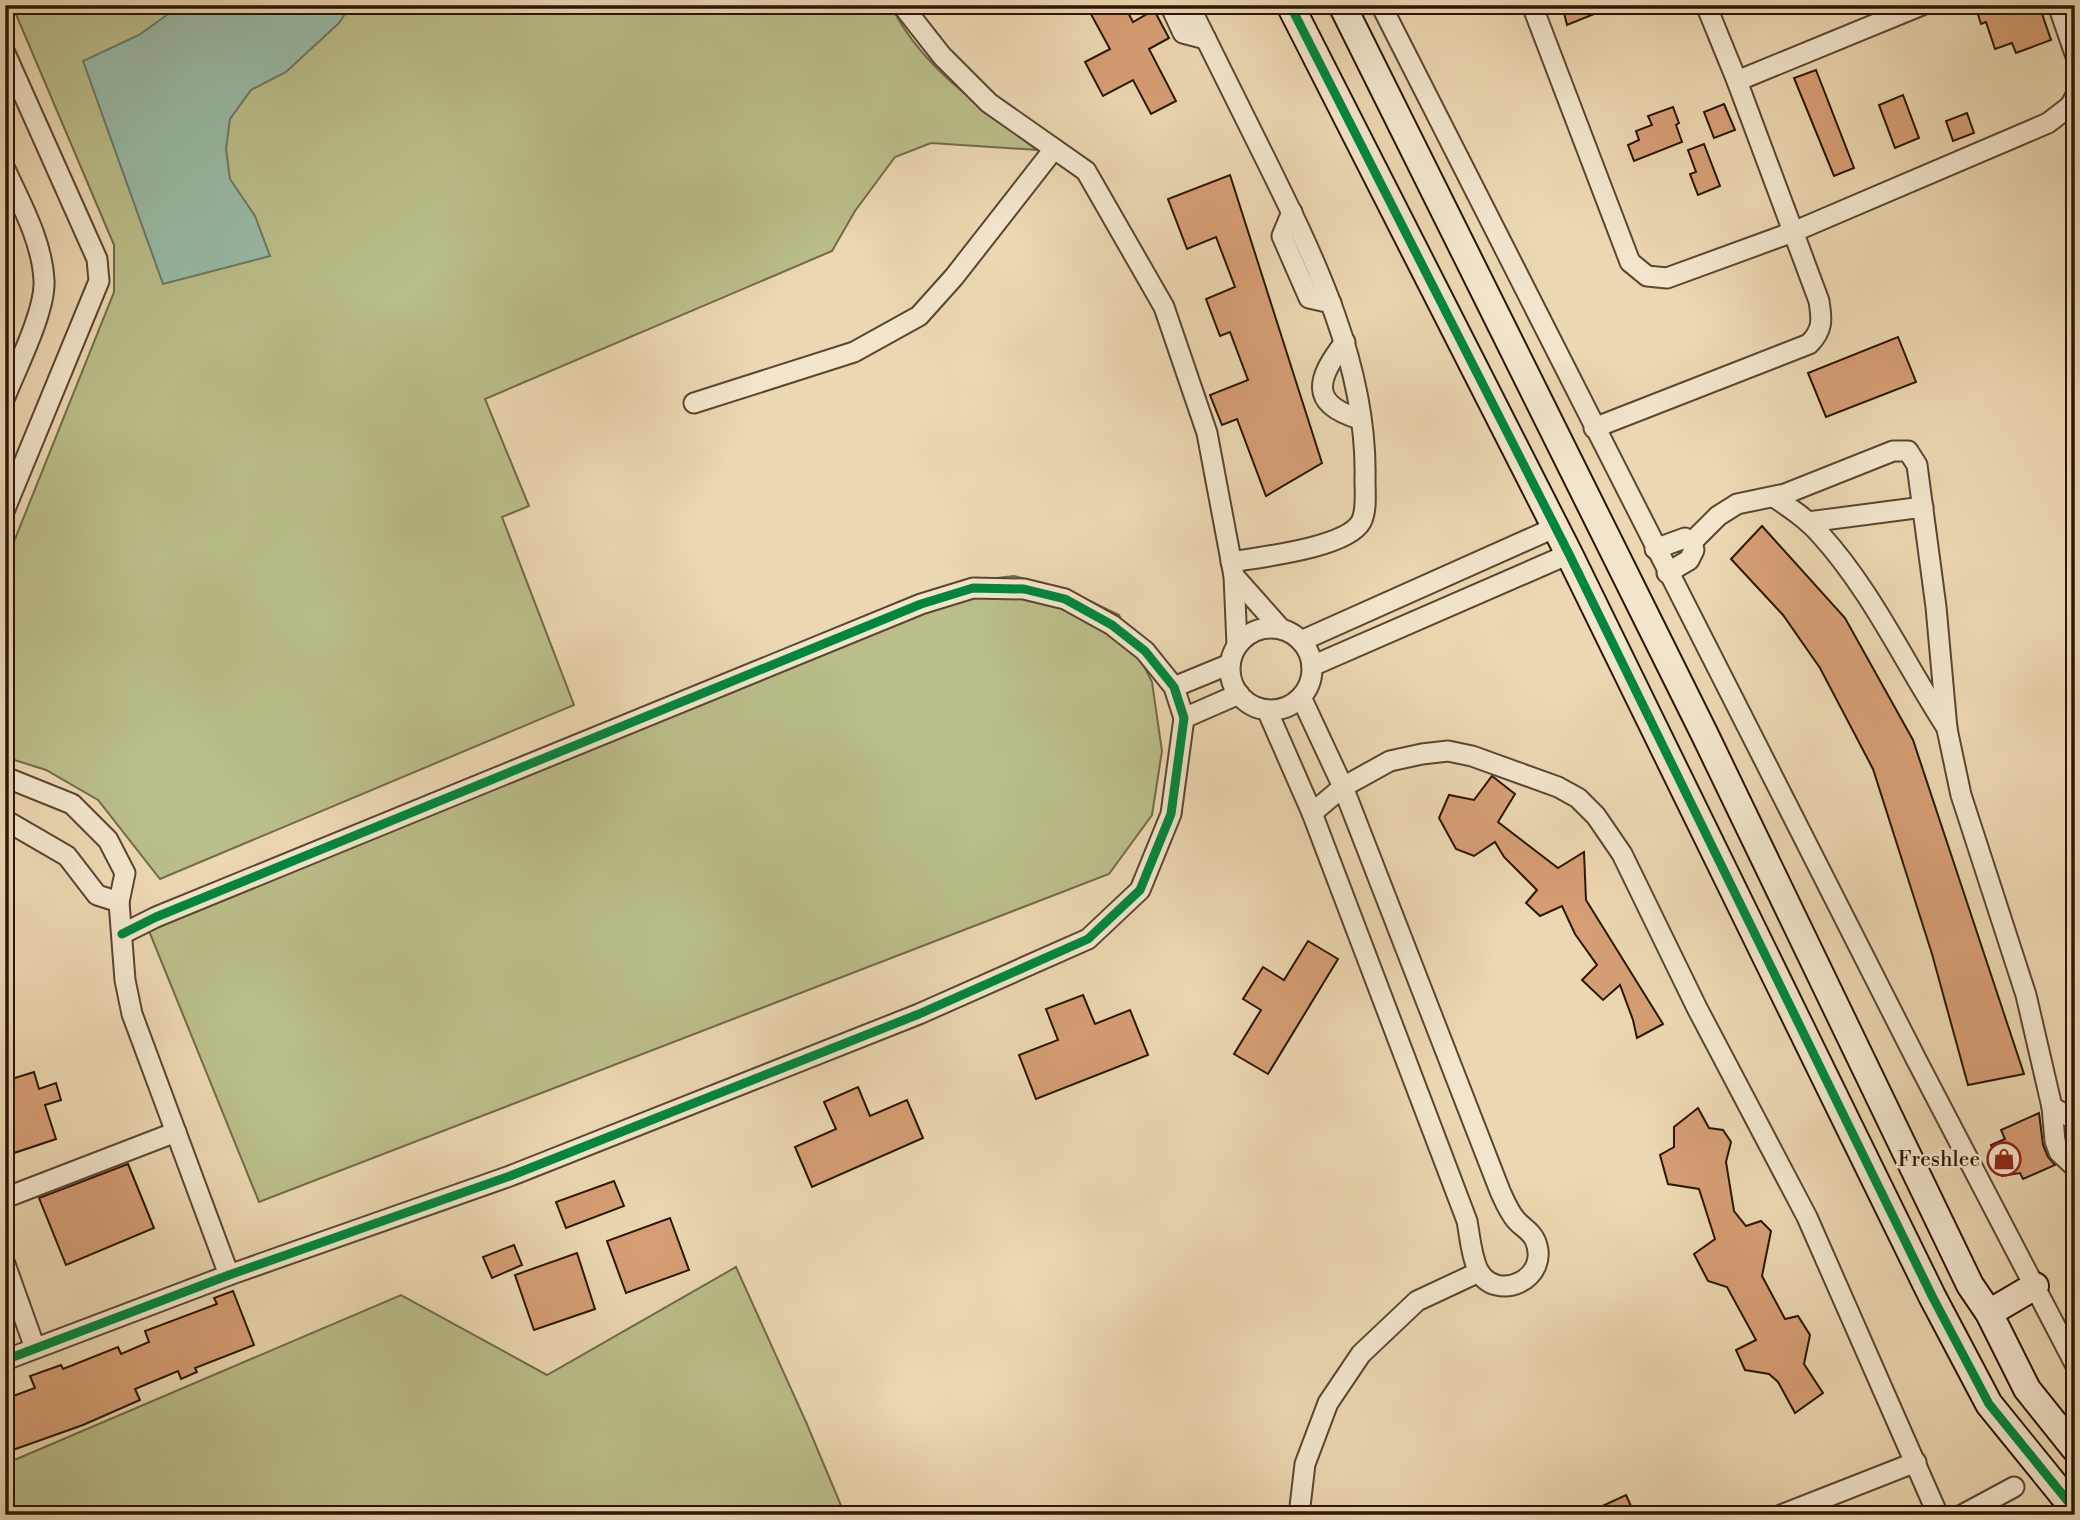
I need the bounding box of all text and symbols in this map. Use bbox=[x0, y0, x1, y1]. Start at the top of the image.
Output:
shop icon: Freshlee bbox=[1985, 1140, 2023, 1178]
place label: Freshlee bbox=[1898, 1147, 1980, 1173]

